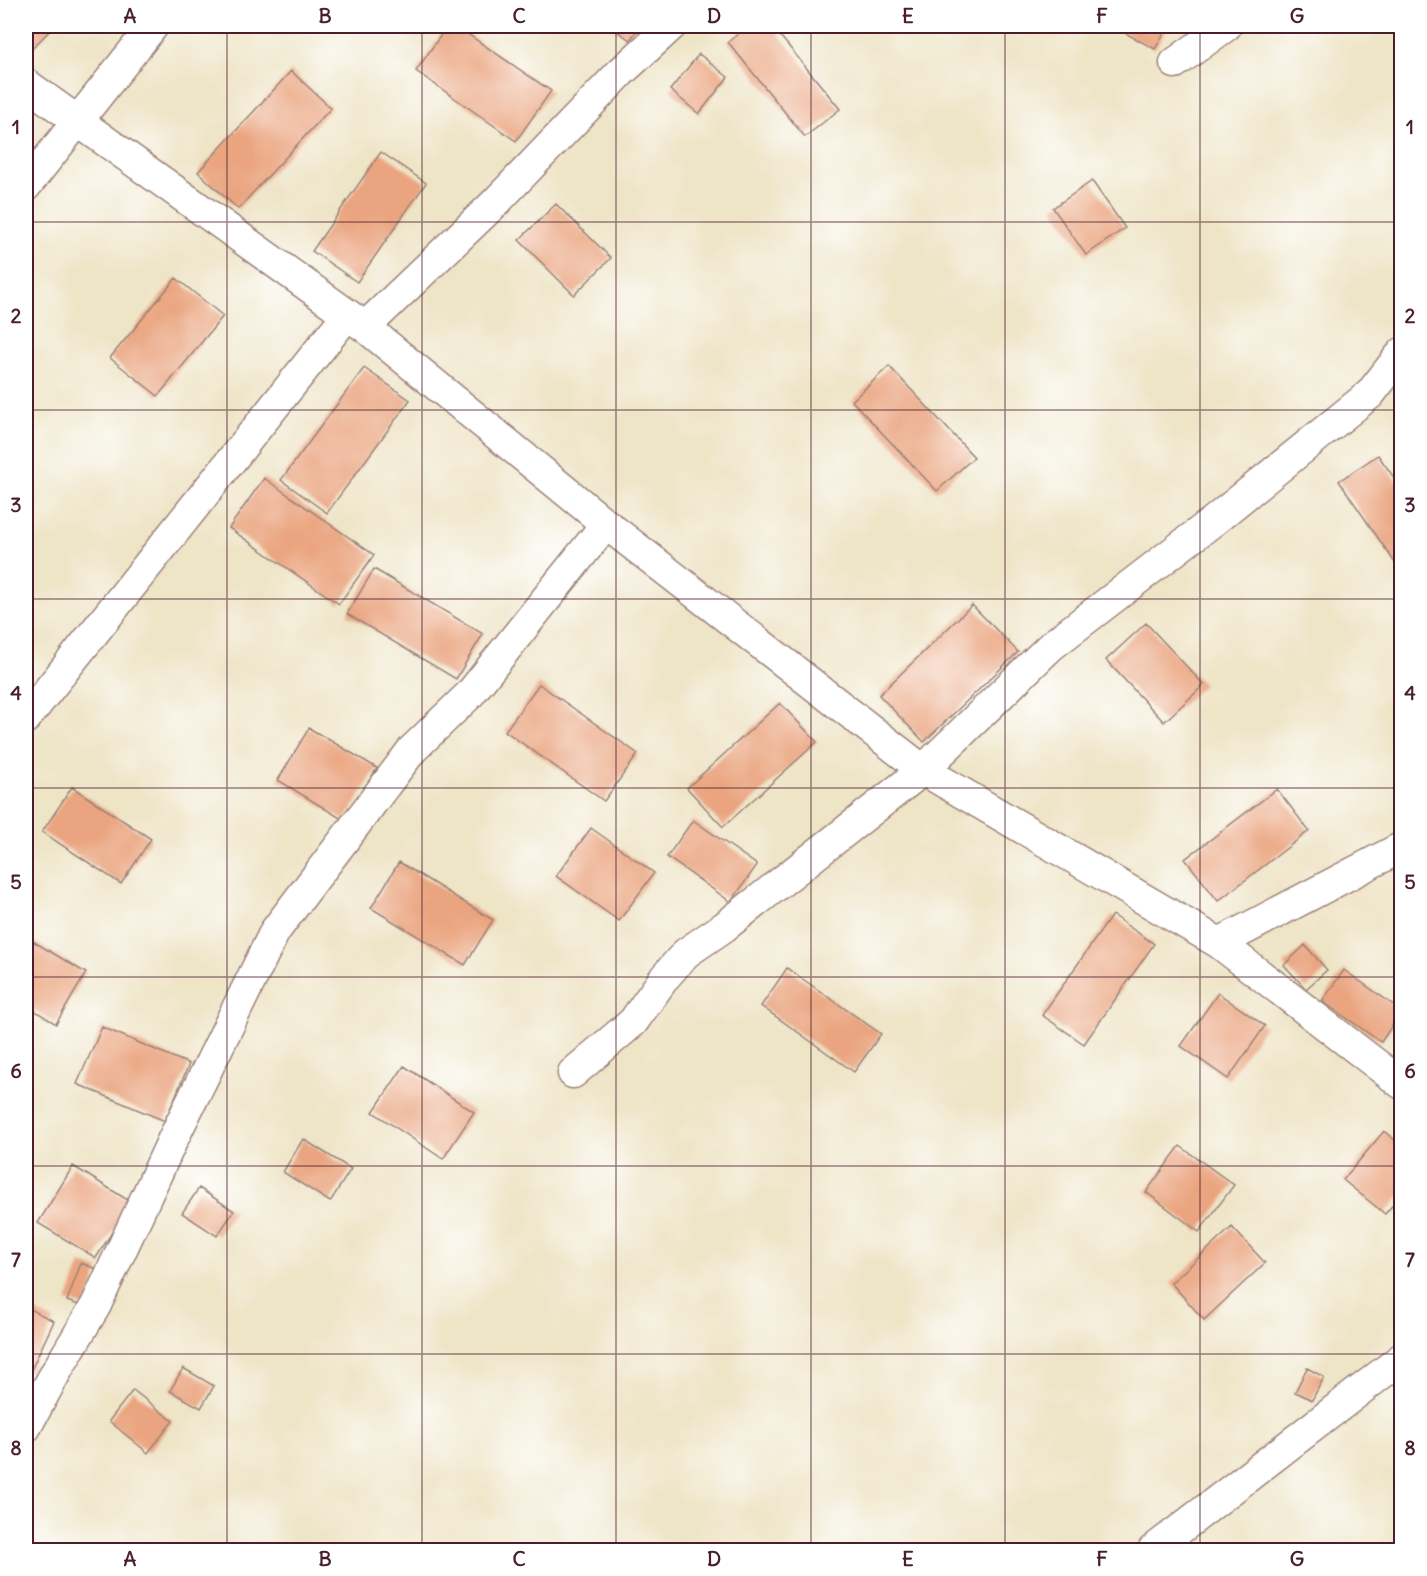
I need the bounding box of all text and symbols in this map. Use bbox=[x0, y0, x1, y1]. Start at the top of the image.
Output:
text: A bbox=[124, 3, 137, 28]
text: B bbox=[318, 3, 332, 28]
text: C bbox=[512, 3, 526, 28]
text: D bbox=[707, 3, 721, 28]
text: E bbox=[902, 3, 914, 28]
text: F bbox=[1096, 3, 1108, 28]
text: G bbox=[1290, 3, 1304, 28]
text: 1 bbox=[12, 114, 20, 139]
text: 1 bbox=[1406, 114, 1414, 139]
text: 2 bbox=[11, 303, 22, 328]
text: 2 bbox=[1405, 303, 1416, 328]
text: 3 bbox=[10, 492, 22, 517]
text: 3 bbox=[1404, 492, 1416, 517]
text: 4 bbox=[10, 680, 22, 705]
text: 4 bbox=[1404, 680, 1416, 705]
text: 5 bbox=[10, 869, 22, 894]
text: 5 bbox=[1404, 869, 1416, 894]
text: 6 bbox=[10, 1058, 22, 1083]
text: 6 bbox=[1404, 1058, 1416, 1083]
text: 7 bbox=[11, 1247, 21, 1272]
text: 7 bbox=[1405, 1247, 1415, 1272]
text: 8 bbox=[10, 1435, 22, 1460]
text: 8 bbox=[1404, 1435, 1416, 1460]
text: A bbox=[124, 1546, 137, 1571]
text: B bbox=[318, 1546, 332, 1571]
text: C bbox=[512, 1546, 526, 1571]
text: D bbox=[707, 1546, 721, 1571]
text: E bbox=[902, 1546, 914, 1571]
text: F bbox=[1096, 1546, 1108, 1571]
text: G bbox=[1290, 1546, 1304, 1571]

